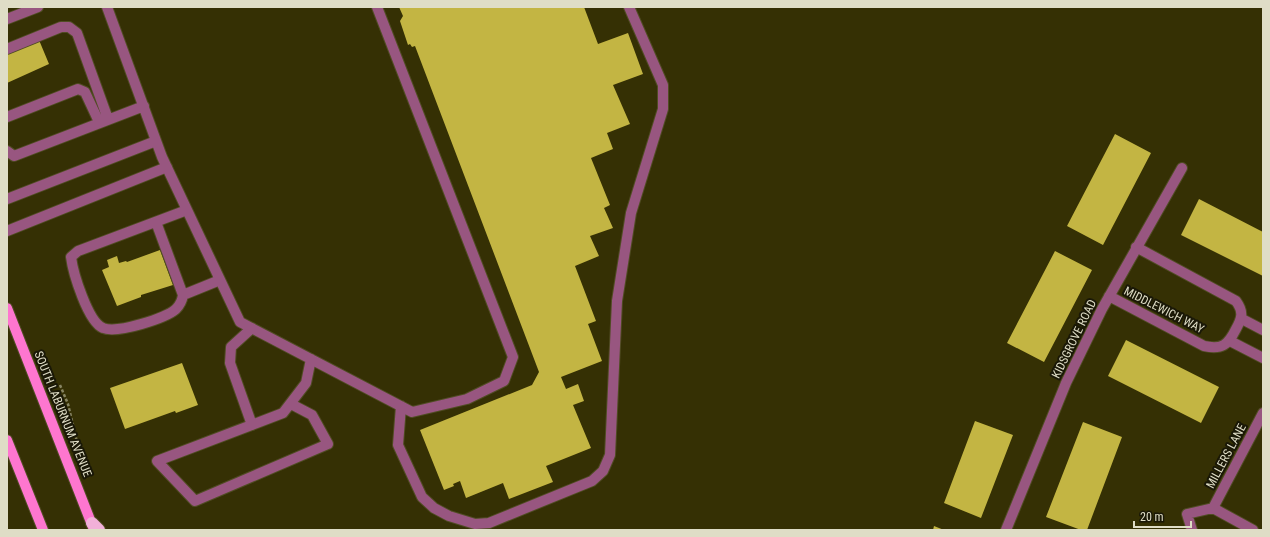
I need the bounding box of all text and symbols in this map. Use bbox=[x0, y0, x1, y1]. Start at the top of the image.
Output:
street label: MIDDLEWICH WAY bbox=[1122, 284, 1207, 337]
street label: KIDSGROVE ROAD bbox=[1049, 297, 1099, 381]
street label: SOUTH LABURNUM AVENUE bbox=[31, 349, 95, 479]
street label: MILLERS LANE bbox=[1203, 421, 1249, 491]
scale bar bbox=[1134, 503, 1191, 529]
text: 20 m bbox=[1140, 510, 1164, 524]

